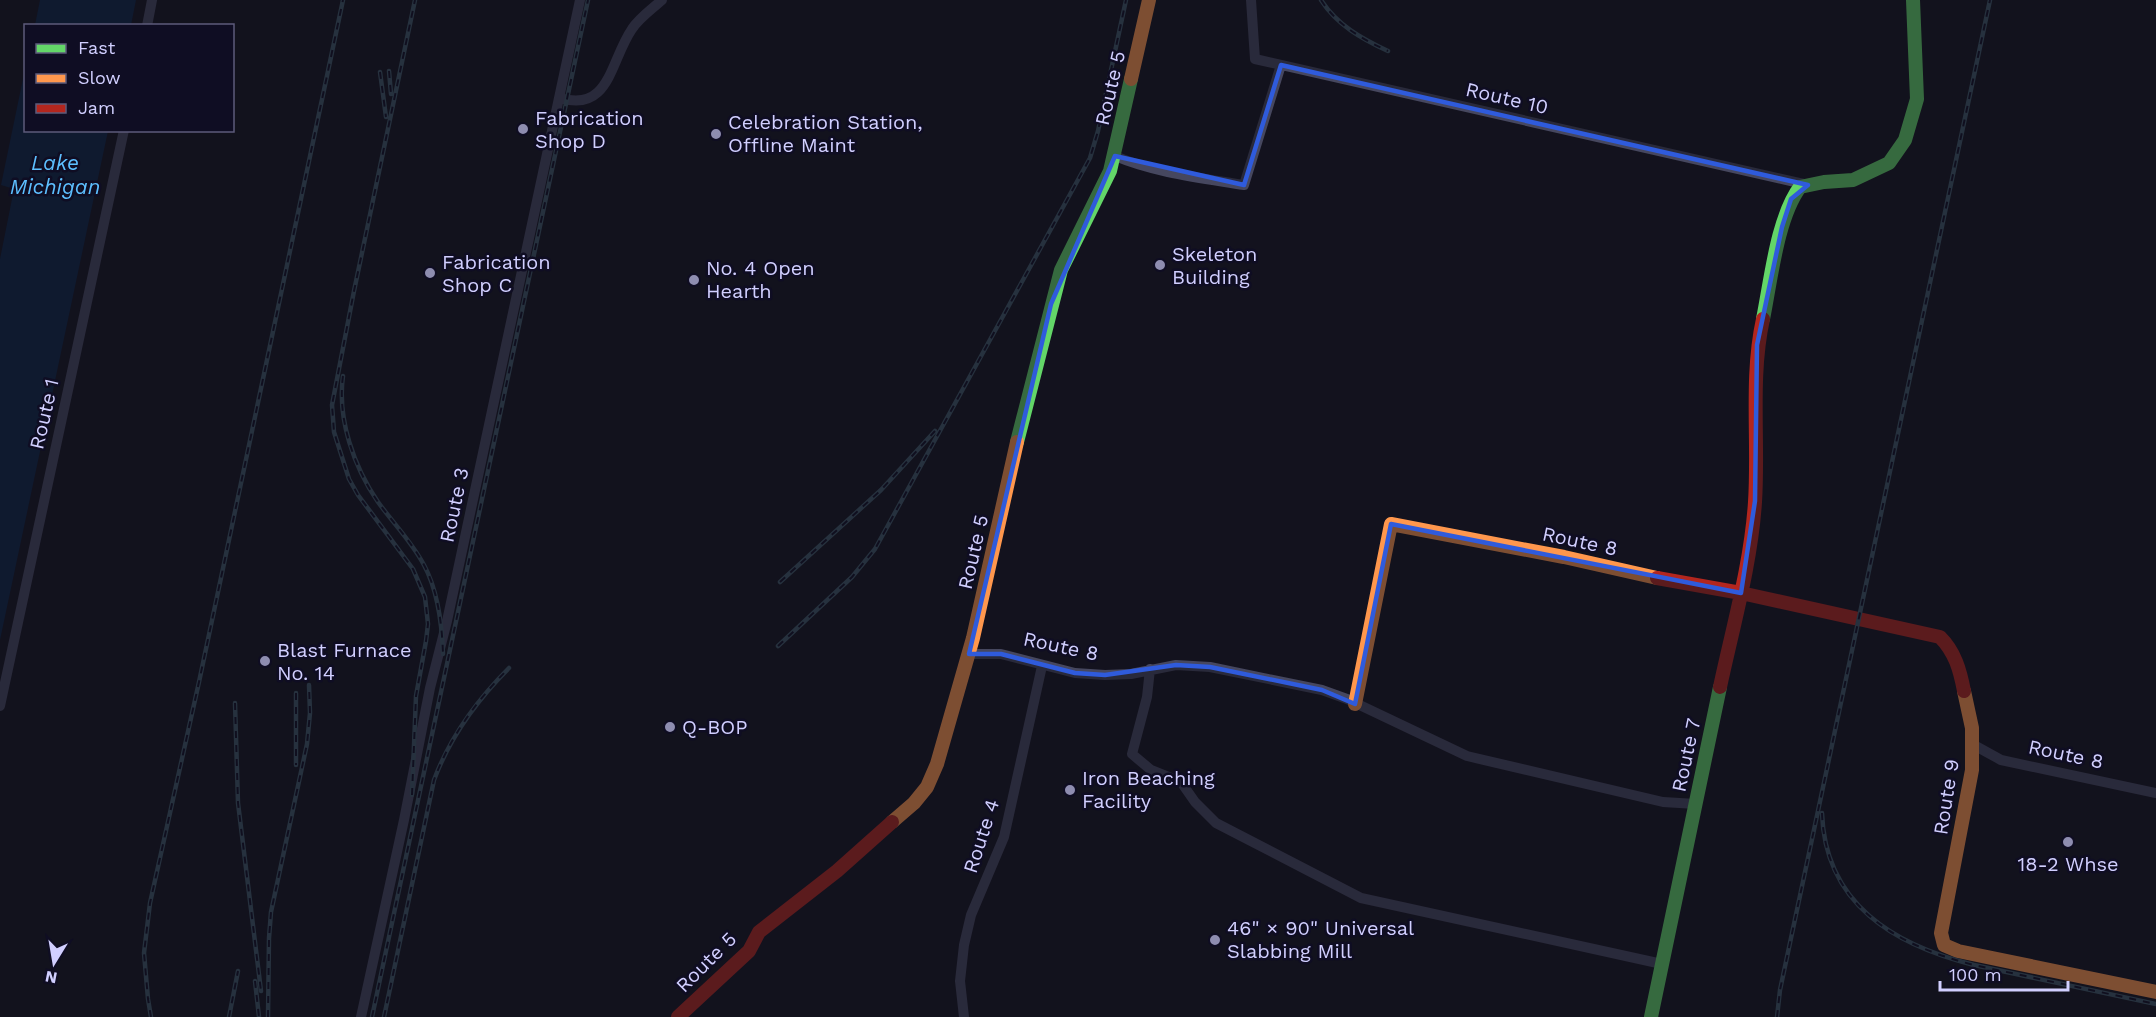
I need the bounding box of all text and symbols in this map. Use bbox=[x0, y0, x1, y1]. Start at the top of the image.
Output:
legend bbox=[24, 24, 234, 132]
text: Fast bbox=[78, 37, 116, 58]
street label: Route 5 bbox=[1090, 48, 1130, 128]
text: Slow bbox=[78, 67, 121, 88]
street label: Route 10 bbox=[1463, 77, 1551, 119]
text: Jam bbox=[78, 97, 115, 118]
place label: Fabrication Shop D bbox=[535, 106, 644, 153]
place label: Celebration Station, Offline Maint bbox=[728, 110, 923, 157]
marker: Fabrication Shop D bbox=[516, 122, 530, 136]
marker: Celebration Station, Offline Maint bbox=[709, 127, 723, 141]
water label: Lake Michigan bbox=[10, 150, 100, 199]
place label: Skeleton Building bbox=[1172, 242, 1257, 289]
place label: Fabrication Shop C bbox=[442, 250, 551, 297]
place label: No. 4 Open Hearth bbox=[706, 256, 815, 303]
marker: Skeleton Building bbox=[1153, 258, 1167, 272]
marker: Fabrication Shop C bbox=[423, 266, 437, 280]
marker: No. 4 Open Hearth bbox=[687, 273, 701, 287]
street label: Route 1 bbox=[24, 376, 64, 452]
street label: Route 3 bbox=[434, 465, 474, 545]
street label: Route 5 bbox=[953, 512, 993, 592]
street label: Route 8 bbox=[1540, 521, 1620, 561]
street label: Route 8 bbox=[1021, 626, 1101, 666]
place label: Blast Furnace No. 14 bbox=[277, 638, 412, 685]
marker: Blast Furnace No. 14 bbox=[258, 654, 272, 668]
place label: Q-BOP bbox=[682, 715, 747, 739]
street label: Route 7 bbox=[1667, 716, 1705, 794]
marker: Q-BOP bbox=[663, 720, 677, 734]
street label: Route 8 bbox=[2026, 734, 2106, 774]
street label: Route 9 bbox=[1928, 757, 1964, 837]
place label: Iron Beaching Facility bbox=[1082, 766, 1215, 813]
marker: Iron Beaching Facility bbox=[1063, 783, 1077, 797]
street label: Route 4 bbox=[958, 796, 1004, 876]
marker: 18-2 Whse bbox=[2061, 835, 2075, 849]
place label: 18-2 Whse bbox=[2017, 852, 2119, 876]
place label: 46" × 90" Universal Slabbing Mill bbox=[1227, 916, 1414, 963]
street label: Route 5 bbox=[671, 927, 741, 997]
north arrow bbox=[24, 933, 84, 993]
marker: 46" × 90" Universal Slabbing Mill bbox=[1208, 933, 1222, 947]
scale bar bbox=[1940, 954, 2068, 992]
text: 100 m bbox=[1949, 964, 2002, 985]
text: N bbox=[44, 967, 59, 988]

